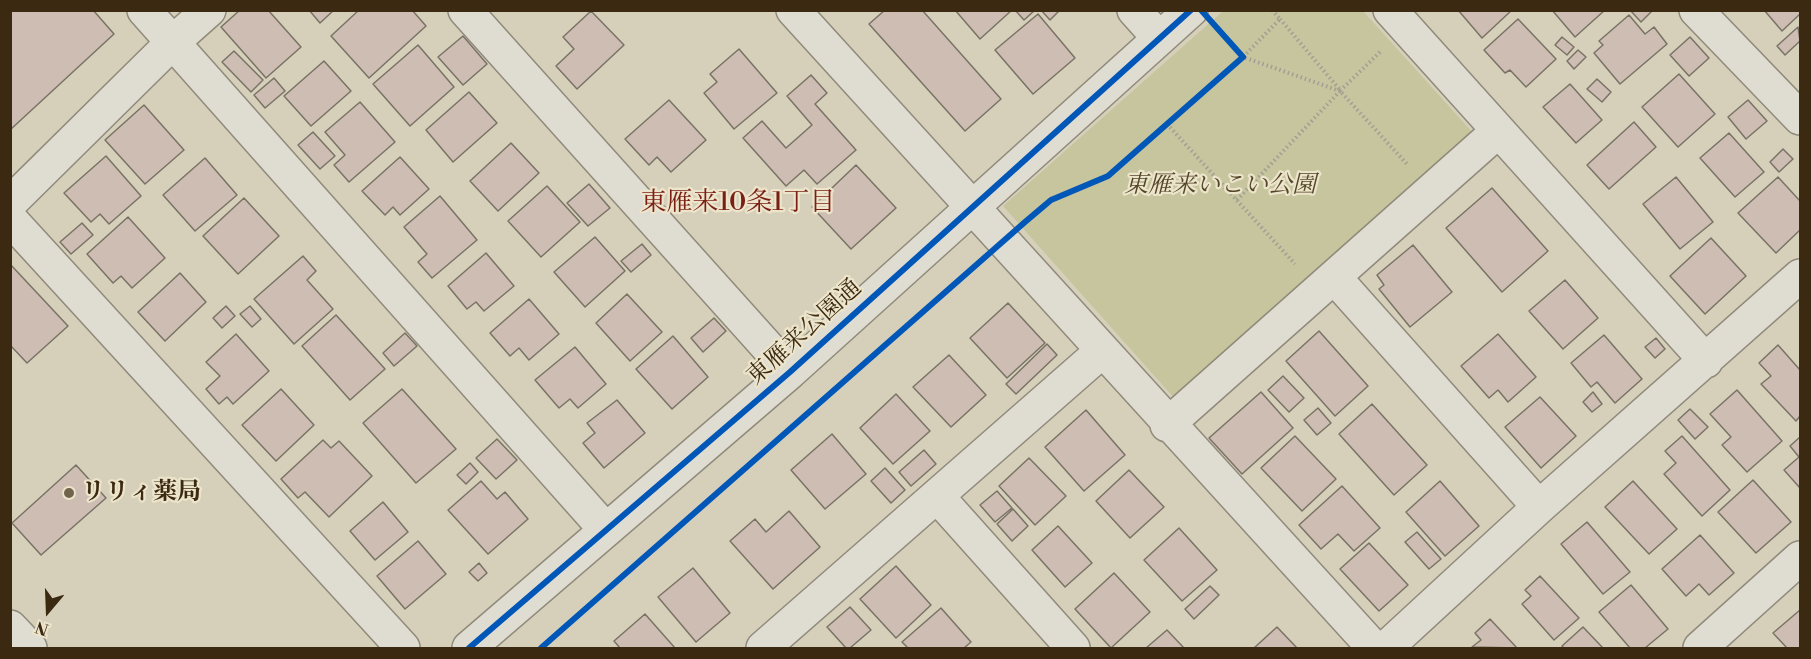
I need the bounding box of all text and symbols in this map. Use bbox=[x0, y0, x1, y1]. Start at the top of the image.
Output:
park label: 東雁来いこい公園 bbox=[1124, 172, 1316, 200]
district label: 東雁来10条1丁目 bbox=[641, 188, 835, 220]
street label: 東雁来公園通 bbox=[742, 274, 868, 392]
place label: リリィ薬局 bbox=[81, 479, 201, 507]
marker: リリィ薬局 bbox=[62, 486, 76, 500]
north arrow bbox=[18, 581, 78, 641]
text: N bbox=[33, 617, 51, 640]

